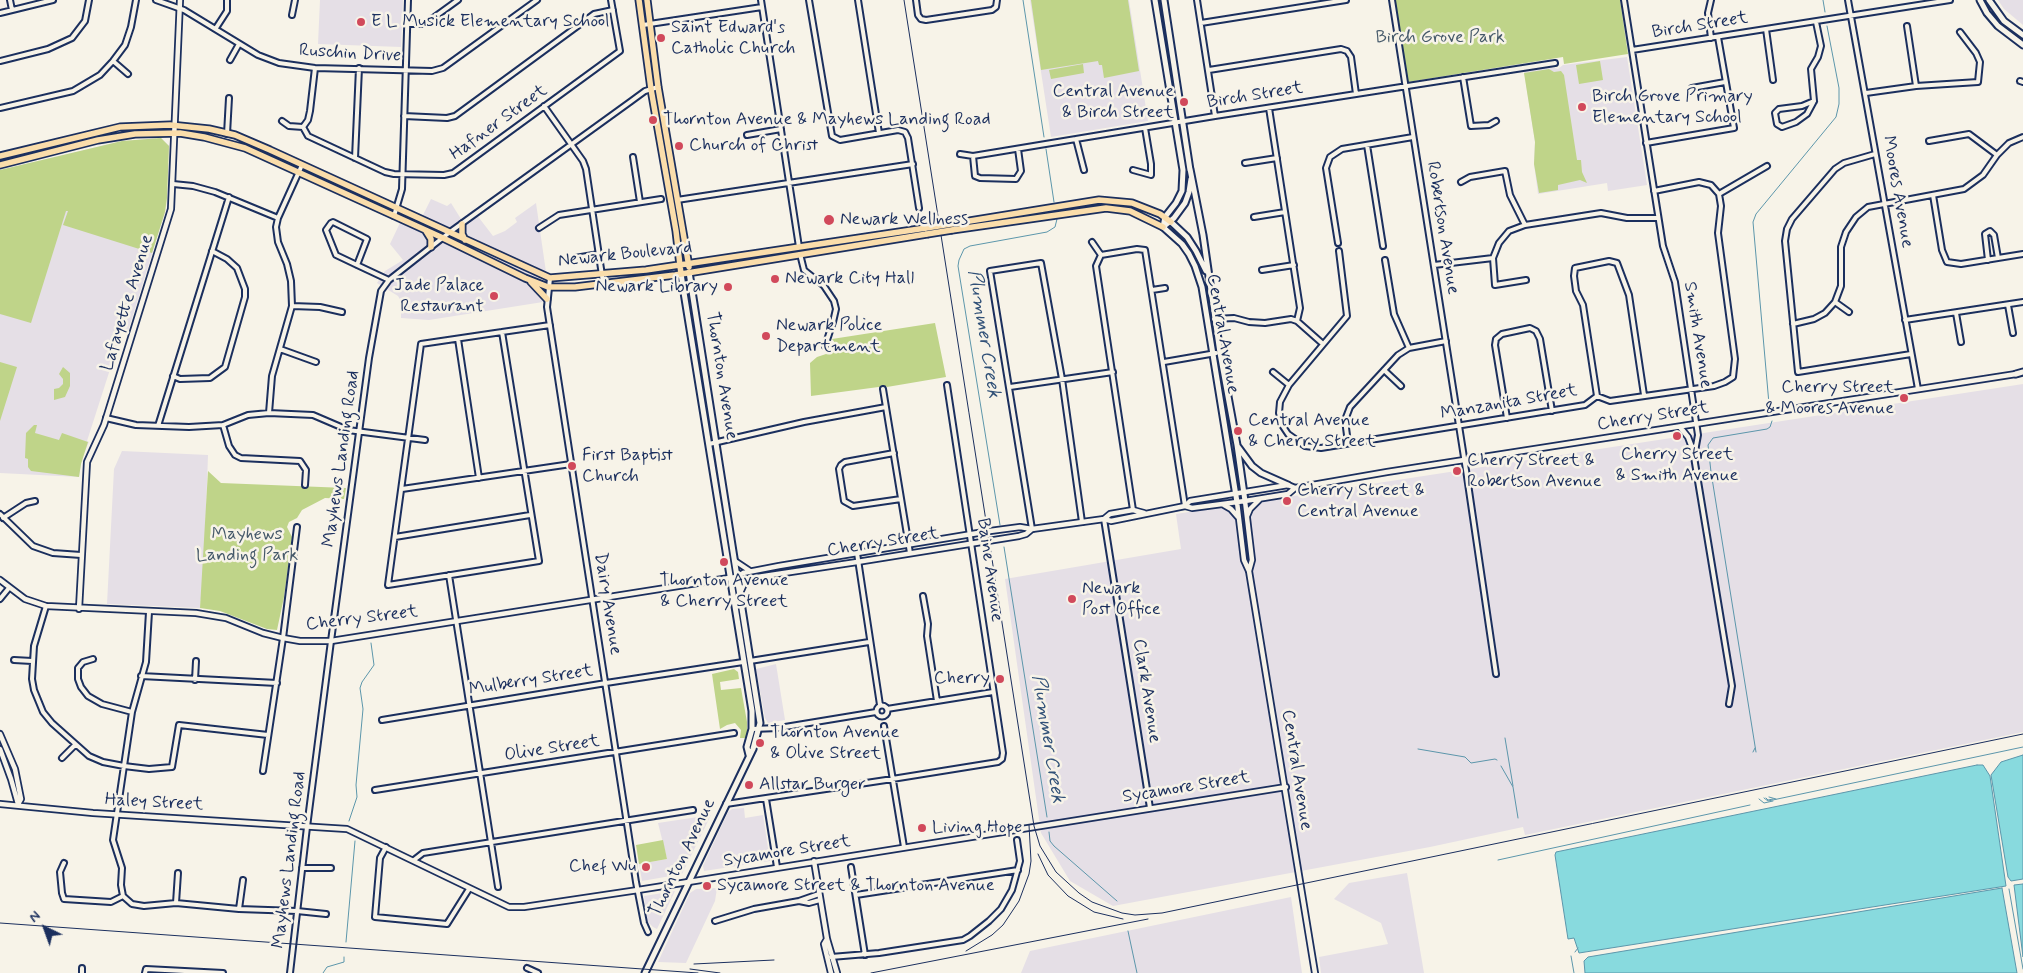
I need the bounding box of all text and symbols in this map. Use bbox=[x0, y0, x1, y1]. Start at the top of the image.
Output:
street label: Birch Street bbox=[1650, 8, 1750, 44]
place label: E L Musick Elementary School bbox=[371, 11, 609, 33]
marker: E L Musick Elementary School bbox=[355, 16, 367, 28]
place label: Saint Edward's Catholic Church bbox=[671, 17, 796, 59]
park label: Birch Grove Park bbox=[1375, 27, 1505, 49]
marker: Saint Edward's Catholic Church bbox=[655, 32, 667, 44]
street label: Ruschin Drive bbox=[298, 41, 402, 67]
street label: Birch Street bbox=[1205, 78, 1305, 114]
street label: Hafner Street bbox=[446, 80, 552, 166]
place label: Central Avenue & Birch Street bbox=[1052, 81, 1174, 124]
place label: Birch Grove Primary Elementary School bbox=[1592, 86, 1753, 128]
marker: Central Avenue & Birch Street bbox=[1178, 96, 1190, 108]
marker: Birch Grove Primary Elementary School bbox=[1576, 101, 1588, 113]
place label: Thornton Avenue & Mayhews Landing Road bbox=[663, 109, 991, 131]
marker: Thornton Avenue & Mayhews Landing Road bbox=[647, 114, 659, 126]
street label: Moores Avenue bbox=[1877, 134, 1917, 250]
place label: Church of Christ bbox=[689, 135, 818, 157]
marker: Church of Christ bbox=[673, 140, 685, 152]
street label: Robertson Avenue bbox=[1421, 160, 1463, 296]
place label: Newark Wellness bbox=[840, 209, 968, 231]
marker: Newark Wellness bbox=[822, 213, 836, 227]
street label: Lafayette Avenue bbox=[97, 232, 159, 374]
street label: Newark Boulevard bbox=[557, 237, 693, 273]
place label: Newark City Hall bbox=[785, 268, 914, 290]
water label: Plummer Creek bbox=[962, 268, 1004, 400]
street label: Central Avenue bbox=[1201, 272, 1243, 396]
marker: Newark City Hall bbox=[769, 273, 781, 285]
place label: Jade Palace Restaurant bbox=[394, 275, 484, 318]
place label: Newark Library bbox=[596, 276, 718, 298]
street label: Smith Avenue bbox=[1678, 280, 1716, 390]
marker: Newark Library bbox=[722, 281, 734, 293]
marker: Jade Palace Restaurant bbox=[488, 290, 500, 302]
street label: Thornton Avenue bbox=[700, 310, 742, 442]
place label: Newark Police Department bbox=[776, 315, 882, 358]
marker: Newark Police Department bbox=[760, 330, 772, 342]
street label: Mayhews Landing Road bbox=[319, 369, 365, 549]
place label: Cherry Street & Moores Avenue bbox=[1765, 377, 1894, 419]
street label: Manzanita Street bbox=[1439, 380, 1579, 426]
marker: Cherry Street & Moores Avenue bbox=[1898, 392, 1910, 404]
street label: Cherry Street bbox=[1596, 398, 1710, 436]
place label: Central Avenue & Cherry Street bbox=[1248, 410, 1376, 452]
marker: Central Avenue & Cherry Street bbox=[1232, 425, 1244, 437]
marker: Cherry Street & Smith Avenue bbox=[1671, 430, 1683, 442]
place label: Cherry Street & Smith Avenue bbox=[1616, 444, 1738, 486]
place label: First Baptist Church bbox=[582, 445, 673, 488]
place label: Cherry Street & Robertson Avenue bbox=[1467, 450, 1602, 492]
marker: First Baptist Church bbox=[566, 460, 578, 472]
marker: Cherry Street & Robertson Avenue bbox=[1451, 465, 1463, 477]
place label: Cherry Street & Central Avenue bbox=[1297, 480, 1425, 522]
marker: Cherry Street & Central Avenue bbox=[1281, 495, 1293, 507]
street label: Baine Avenue bbox=[971, 517, 1007, 623]
park label: Mayhews Landing Park bbox=[196, 524, 298, 566]
street label: Cherry Street bbox=[826, 524, 940, 562]
street label: Dairy Avenue bbox=[588, 551, 626, 657]
marker: Thornton Avenue & Cherry Street bbox=[718, 556, 730, 568]
place label: Thornton Avenue & Cherry Street bbox=[659, 570, 789, 612]
place label: Newark Post Office bbox=[1082, 578, 1161, 620]
marker: Newark Post Office bbox=[1066, 593, 1078, 605]
street label: Cherry Street bbox=[305, 601, 419, 637]
street label: Clark Avenue bbox=[1127, 637, 1165, 745]
street label: Mulberry Street bbox=[467, 661, 595, 701]
place label: Cherry bbox=[934, 668, 990, 690]
marker: Cherry bbox=[994, 673, 1006, 685]
water label: Plummer Creek bbox=[1026, 673, 1068, 805]
street label: Central Avenue bbox=[1276, 708, 1316, 832]
place label: Thornton Avenue & Olive Street bbox=[770, 722, 899, 764]
street label: Olive Street bbox=[503, 731, 601, 767]
marker: Thornton Avenue & Olive Street bbox=[754, 737, 766, 749]
street label: Sycamore Street bbox=[1121, 767, 1251, 809]
street label: Mayhews Landing Road bbox=[268, 770, 312, 950]
place label: Allstar Burger bbox=[759, 774, 866, 796]
marker: Allstar Burger bbox=[743, 779, 755, 791]
street label: Haley Street bbox=[104, 790, 204, 816]
street label: Thornton Avenue bbox=[645, 795, 721, 921]
place label: Living Hope bbox=[932, 817, 1022, 839]
marker: Living Hope bbox=[916, 822, 928, 834]
street label: Sycamore Street bbox=[722, 831, 852, 873]
place label: Chef Wu bbox=[569, 856, 636, 878]
marker: Chef Wu bbox=[640, 861, 652, 873]
place label: Sycamore Street & Thornton Avenue bbox=[717, 875, 995, 897]
marker: Sycamore Street & Thornton Avenue bbox=[701, 880, 713, 892]
north arrow bbox=[20, 903, 70, 953]
text: N bbox=[25, 907, 44, 927]

